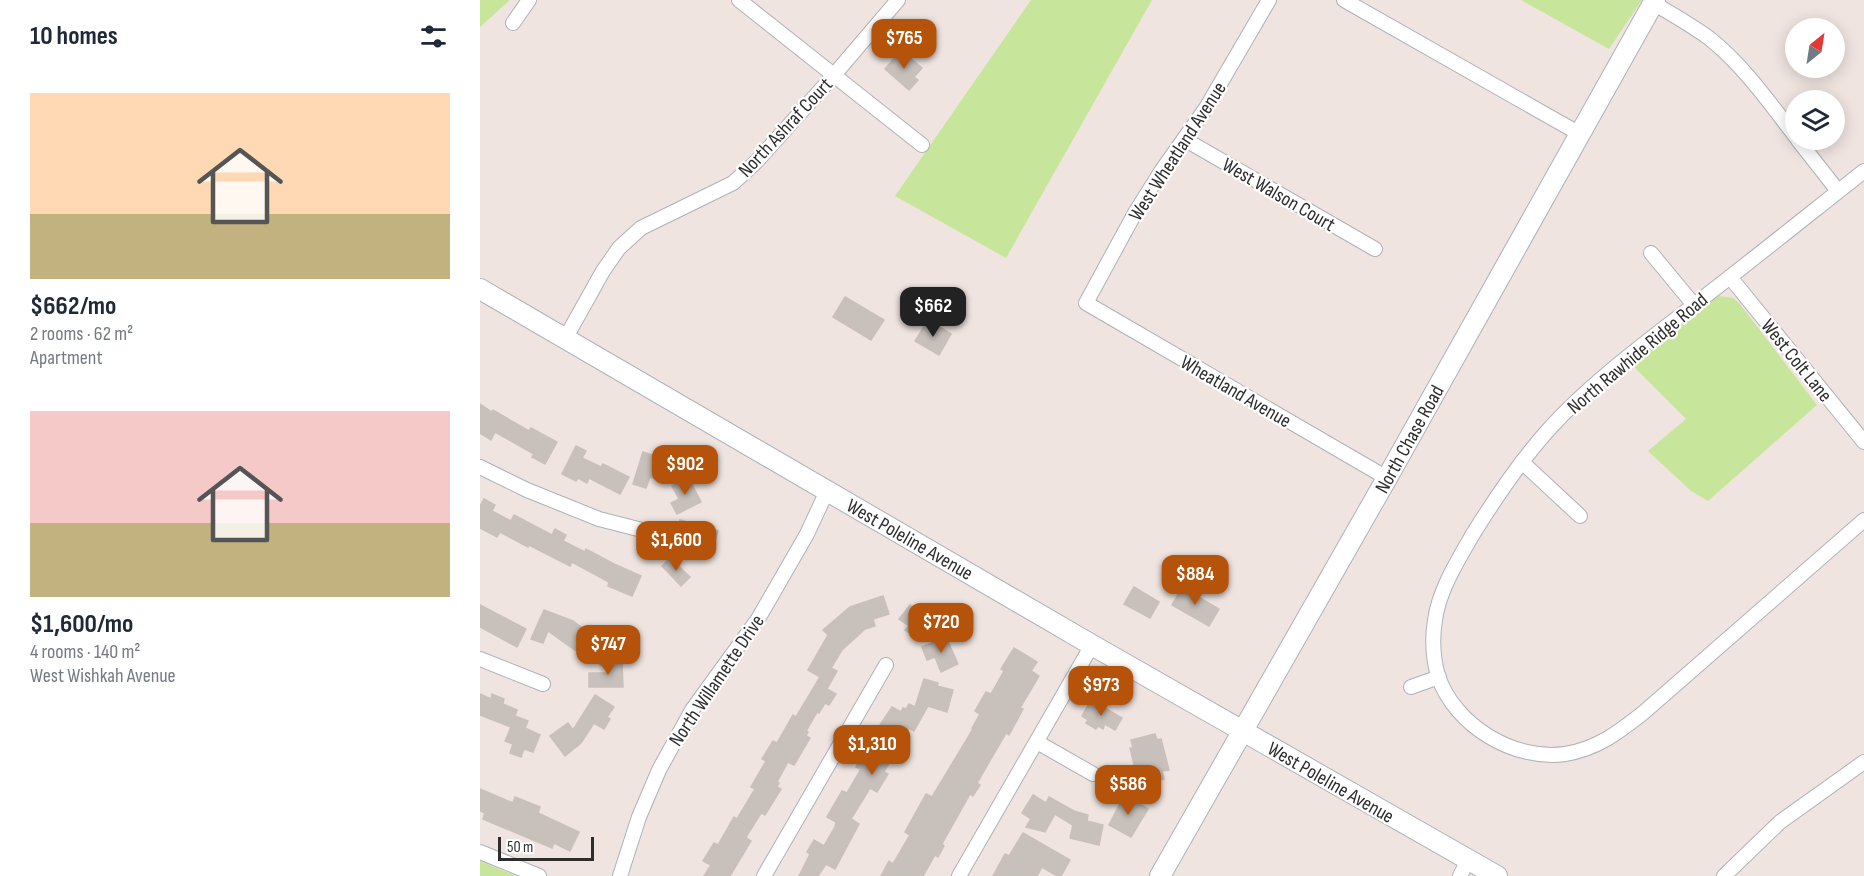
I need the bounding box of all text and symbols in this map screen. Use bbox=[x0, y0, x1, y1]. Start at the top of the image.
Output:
north arrow bbox=[1785, 18, 1845, 78]
map controls bbox=[1785, 18, 1845, 150]
pin: $765 bbox=[868, 19, 940, 70]
icon: filters bbox=[417, 20, 450, 53]
text: 10 homes bbox=[30, 21, 118, 52]
text: $765 bbox=[885, 26, 923, 50]
street label: North Ashraf Court bbox=[734, 73, 838, 182]
street label: West Wheatland Avenue bbox=[1124, 77, 1232, 226]
button: layers bbox=[1785, 90, 1845, 150]
icon: home bbox=[186, 132, 294, 240]
street label: West Walson Court bbox=[1218, 153, 1339, 237]
pin: $662 bbox=[897, 287, 969, 338]
street label: North Rawhide Ridge Road bbox=[1563, 288, 1713, 419]
text: $662/mo bbox=[30, 291, 116, 322]
text: $662 bbox=[914, 294, 952, 318]
street label: West Colt Lane bbox=[1756, 314, 1837, 407]
text: 2 rooms · 62 m² bbox=[30, 322, 133, 346]
text: Apartment bbox=[30, 346, 103, 370]
street label: Wheatland Avenue bbox=[1176, 351, 1295, 433]
street label: North Chase Road bbox=[1370, 381, 1449, 498]
pin: $902 bbox=[649, 445, 721, 496]
icon: home bbox=[186, 450, 294, 558]
text: $902 bbox=[666, 452, 704, 476]
street label: West Poleline Avenue bbox=[842, 494, 977, 586]
pin: $1,600 bbox=[627, 521, 725, 572]
text: $1,600 bbox=[650, 528, 702, 552]
pin: $884 bbox=[1159, 555, 1231, 606]
text: $884 bbox=[1176, 562, 1214, 586]
pin: $720 bbox=[905, 603, 977, 654]
text: $1,600/mo bbox=[30, 609, 133, 640]
street label: North Willamette Drive bbox=[664, 610, 770, 751]
text: $720 bbox=[922, 610, 960, 634]
pin: $747 bbox=[572, 625, 644, 676]
text: $747 bbox=[590, 632, 626, 656]
text: 4 rooms · 140 m² bbox=[30, 640, 140, 664]
text: West Wishkah Avenue bbox=[30, 664, 176, 688]
pin: $973 bbox=[1065, 666, 1137, 717]
text: $973 bbox=[1082, 673, 1120, 697]
pin: $1,310 bbox=[823, 725, 921, 776]
text: $1,310 bbox=[847, 732, 897, 756]
street label: West Poleline Avenue bbox=[1263, 737, 1398, 829]
pin: $586 bbox=[1092, 765, 1164, 816]
text: $586 bbox=[1109, 772, 1147, 796]
scale bar bbox=[498, 834, 594, 862]
text: 50 m bbox=[507, 838, 533, 857]

